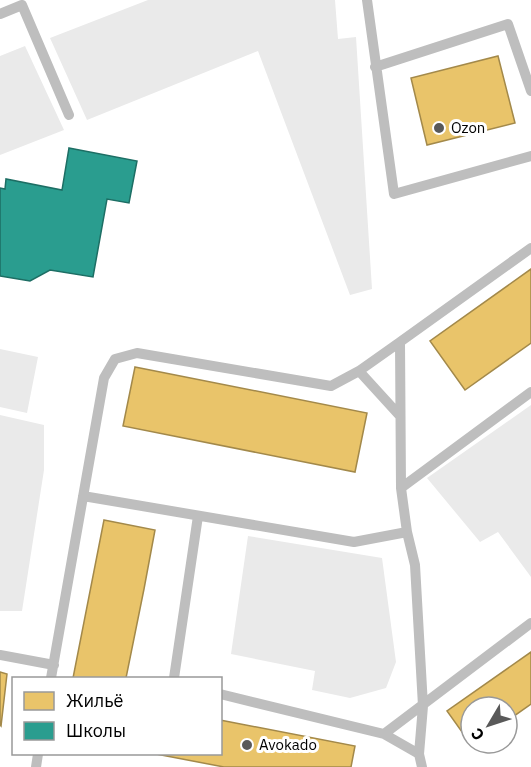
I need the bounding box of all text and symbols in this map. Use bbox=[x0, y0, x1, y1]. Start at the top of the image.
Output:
place label: Ozon bbox=[451, 118, 485, 137]
marker: Ozon bbox=[432, 121, 446, 135]
legend bbox=[12, 677, 222, 755]
text: Жильё bbox=[66, 689, 124, 712]
north arrow bbox=[459, 695, 519, 755]
text: Школы bbox=[66, 719, 126, 742]
text: С bbox=[466, 724, 488, 745]
place label: Avokado bbox=[259, 735, 317, 754]
marker: Avokado bbox=[240, 738, 254, 752]

